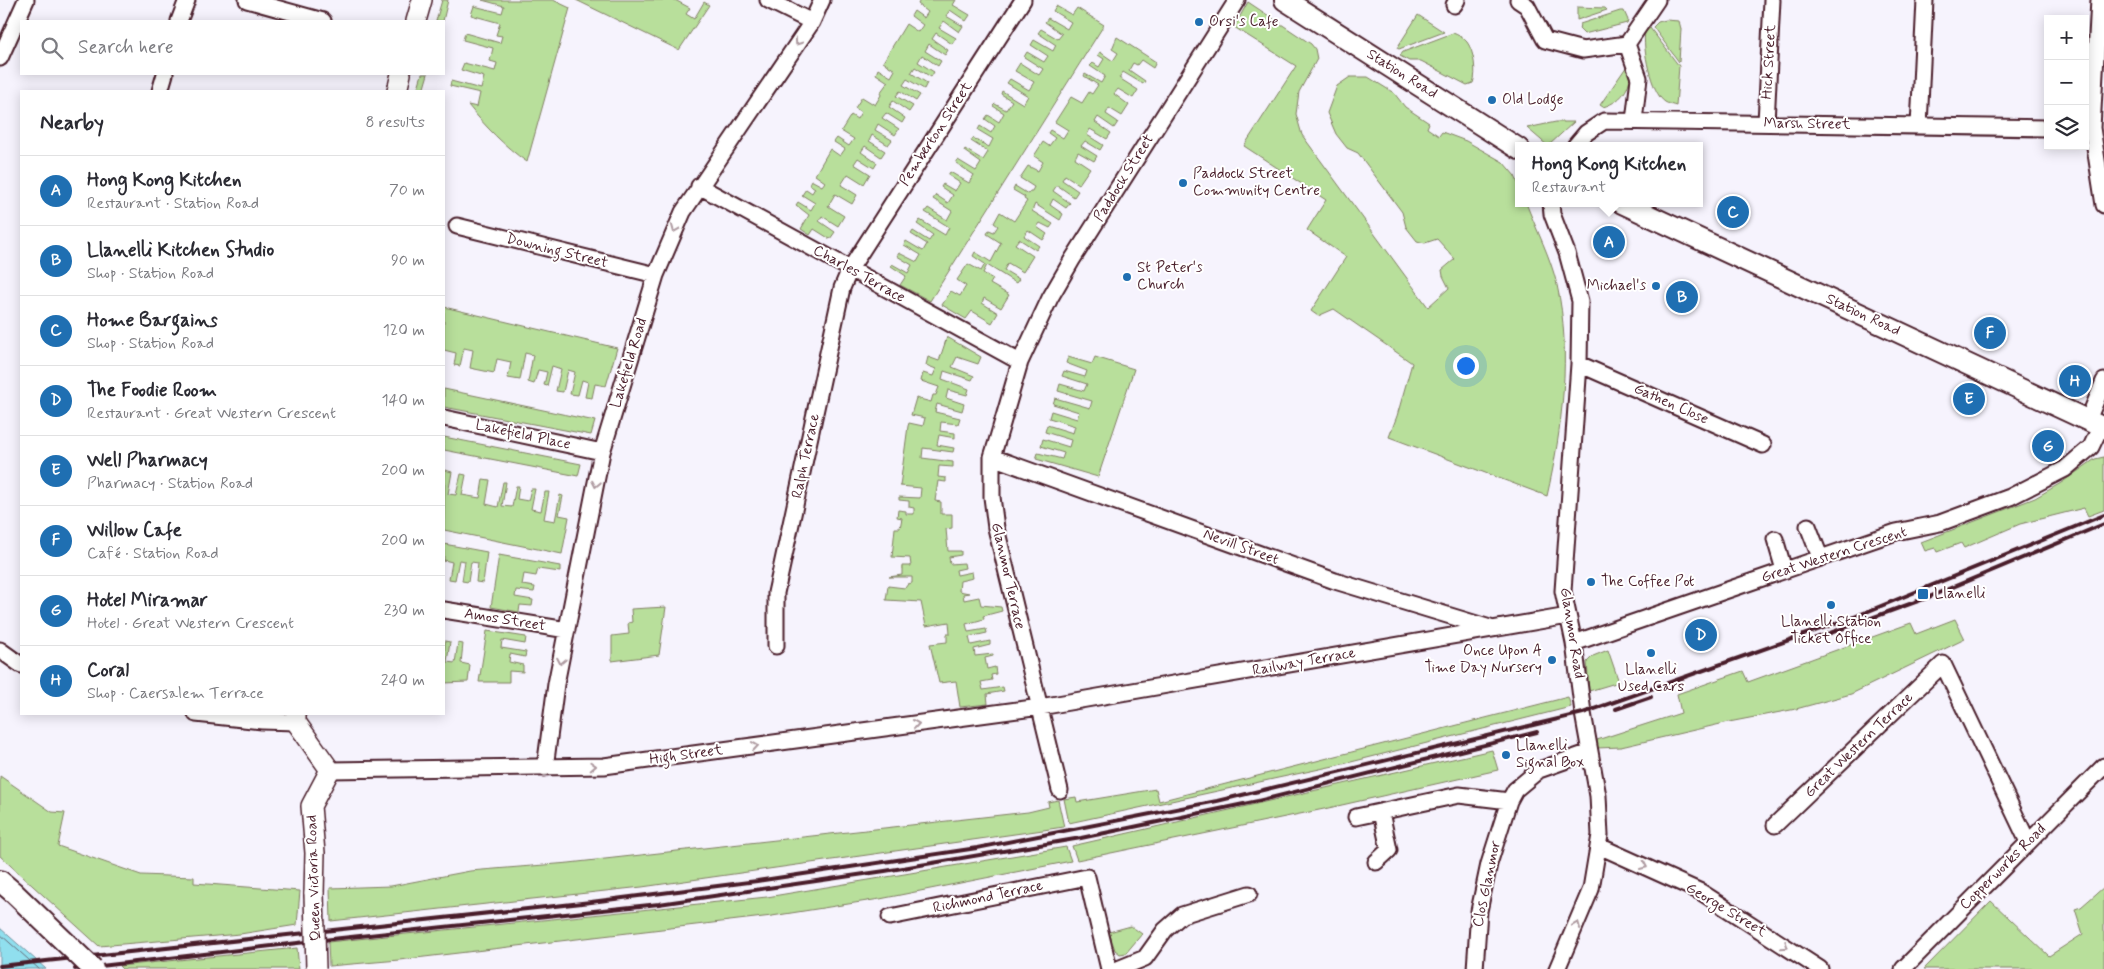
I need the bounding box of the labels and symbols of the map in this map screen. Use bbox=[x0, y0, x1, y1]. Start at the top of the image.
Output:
place label: Orsi's Cafe bbox=[1209, 12, 1279, 32]
marker: Orsi's Cafe bbox=[1193, 16, 1205, 28]
street label: Hick Street bbox=[1757, 24, 1781, 100]
one-way arrow bbox=[795, 36, 804, 46]
street label: Station Road bbox=[1363, 44, 1441, 104]
street label: Pemberton Street bbox=[895, 78, 977, 190]
place label: Old Lodge bbox=[1502, 90, 1564, 111]
marker: Old Lodge bbox=[1486, 94, 1498, 106]
street label: Marsh Street bbox=[1764, 113, 1851, 135]
street label: Paddock Street bbox=[1089, 130, 1159, 226]
place label: Paddock Street Community Centre bbox=[1193, 164, 1320, 201]
marker: Paddock Street Community Centre bbox=[1177, 177, 1189, 189]
pin: C bbox=[1717, 193, 1749, 231]
pin: A bbox=[1593, 223, 1625, 261]
one-way arrow bbox=[671, 224, 682, 233]
street label: Downing Street bbox=[504, 229, 610, 274]
street label: Charles Terrace bbox=[809, 240, 909, 308]
place label: St Peter's Church bbox=[1137, 258, 1203, 295]
marker: St Peter's Church bbox=[1121, 271, 1133, 283]
place label: Michael's bbox=[1587, 276, 1646, 296]
pin: B bbox=[1666, 278, 1698, 316]
marker: Michael's bbox=[1650, 280, 1662, 292]
street label: Station Road bbox=[1822, 289, 1904, 341]
pin: F bbox=[1974, 314, 2006, 352]
street label: Lakefield Road bbox=[606, 315, 652, 410]
your location bbox=[1453, 353, 1479, 379]
pin: H bbox=[2059, 362, 2091, 400]
street label: Gathen Close bbox=[1630, 379, 1712, 429]
pin: E bbox=[1953, 380, 1985, 418]
street label: Ralph Terrace bbox=[787, 412, 825, 500]
street label: Lakefield Place bbox=[473, 415, 573, 455]
pin: G bbox=[2032, 427, 2064, 465]
one-way arrow bbox=[591, 480, 601, 489]
street label: Glanmor Terrace bbox=[986, 521, 1030, 632]
street label: Great Western Crescent bbox=[1759, 522, 1910, 588]
street label: Nevill Street bbox=[1200, 524, 1282, 570]
place label: The Coffee Pot bbox=[1601, 572, 1695, 592]
marker: The Coffee Pot bbox=[1585, 576, 1597, 588]
place label: Llanelli bbox=[1934, 584, 1986, 604]
street label: Glanmor Road bbox=[1555, 586, 1589, 680]
marker: Llanelli bbox=[1916, 587, 1930, 601]
marker: Llanelli Station Ticket Office bbox=[1825, 599, 1837, 611]
street label: Amos Street bbox=[463, 604, 547, 636]
place label: Llanelli Station Ticket Office bbox=[1781, 612, 1881, 649]
pin: D bbox=[1685, 616, 1717, 654]
place label: Once Upon A Time Day Nursery bbox=[1424, 641, 1542, 678]
street label: Railway Terrace bbox=[1251, 643, 1357, 681]
marker: Llanelli Used Cars bbox=[1645, 647, 1657, 659]
marker: Once Upon A Time Day Nursery bbox=[1546, 654, 1558, 666]
one-way arrow bbox=[556, 656, 566, 665]
place label: Llanelli Used Cars bbox=[1618, 660, 1684, 697]
street label: Great Western Terrace bbox=[1800, 688, 1918, 802]
one-way arrow bbox=[911, 720, 920, 730]
place label: Llanelli Signal Box bbox=[1516, 736, 1584, 774]
street label: High Street bbox=[648, 740, 724, 771]
one-way arrow bbox=[751, 741, 759, 752]
marker: Llanelli Signal Box bbox=[1500, 749, 1512, 761]
one-way arrow bbox=[590, 761, 598, 772]
street label: Queen Victoria Road bbox=[302, 814, 326, 942]
street label: Copperworks Road bbox=[1955, 819, 2051, 915]
street label: Clos Glanmor bbox=[1468, 838, 1506, 929]
one-way arrow bbox=[1639, 860, 1648, 870]
street label: Richmond Terrace bbox=[931, 876, 1045, 918]
street label: George Street bbox=[1681, 878, 1770, 943]
one-way arrow bbox=[1571, 921, 1581, 930]
one-way arrow bbox=[1779, 940, 1788, 949]

